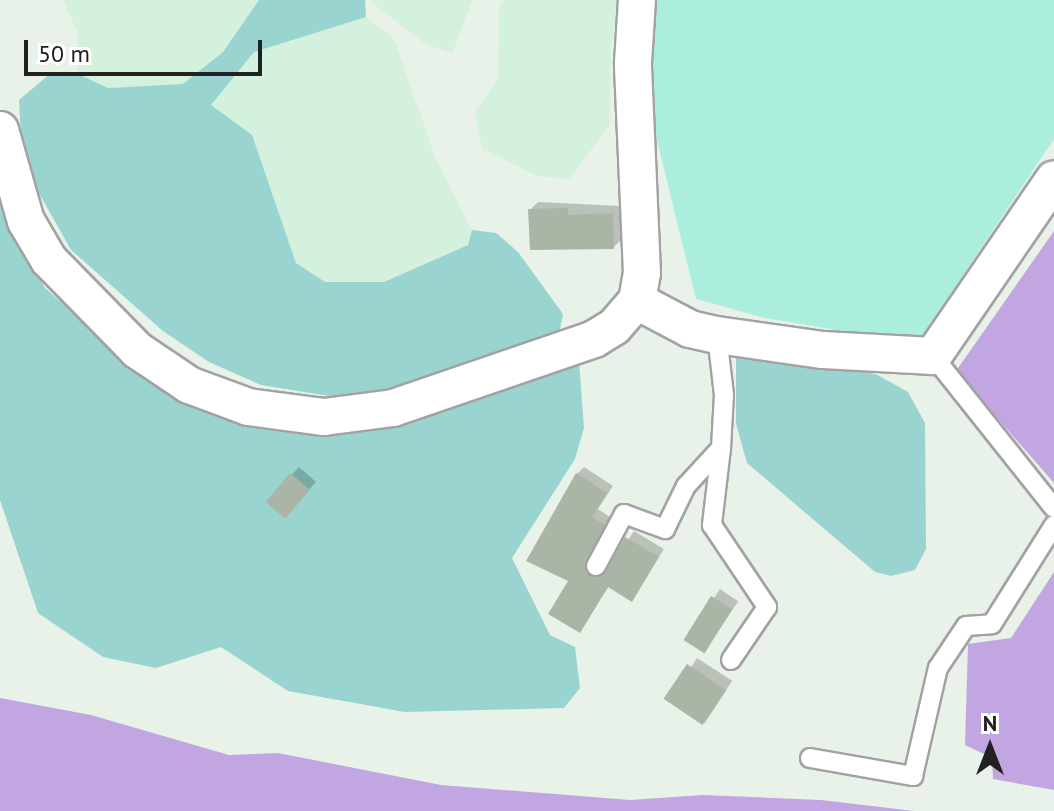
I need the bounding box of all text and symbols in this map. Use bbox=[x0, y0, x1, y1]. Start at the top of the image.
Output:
scale bar bbox=[28, 24, 266, 74]
text: 50 m bbox=[38, 38, 90, 69]
north arrow bbox=[950, 707, 1030, 787]
text: N bbox=[983, 709, 997, 737]

